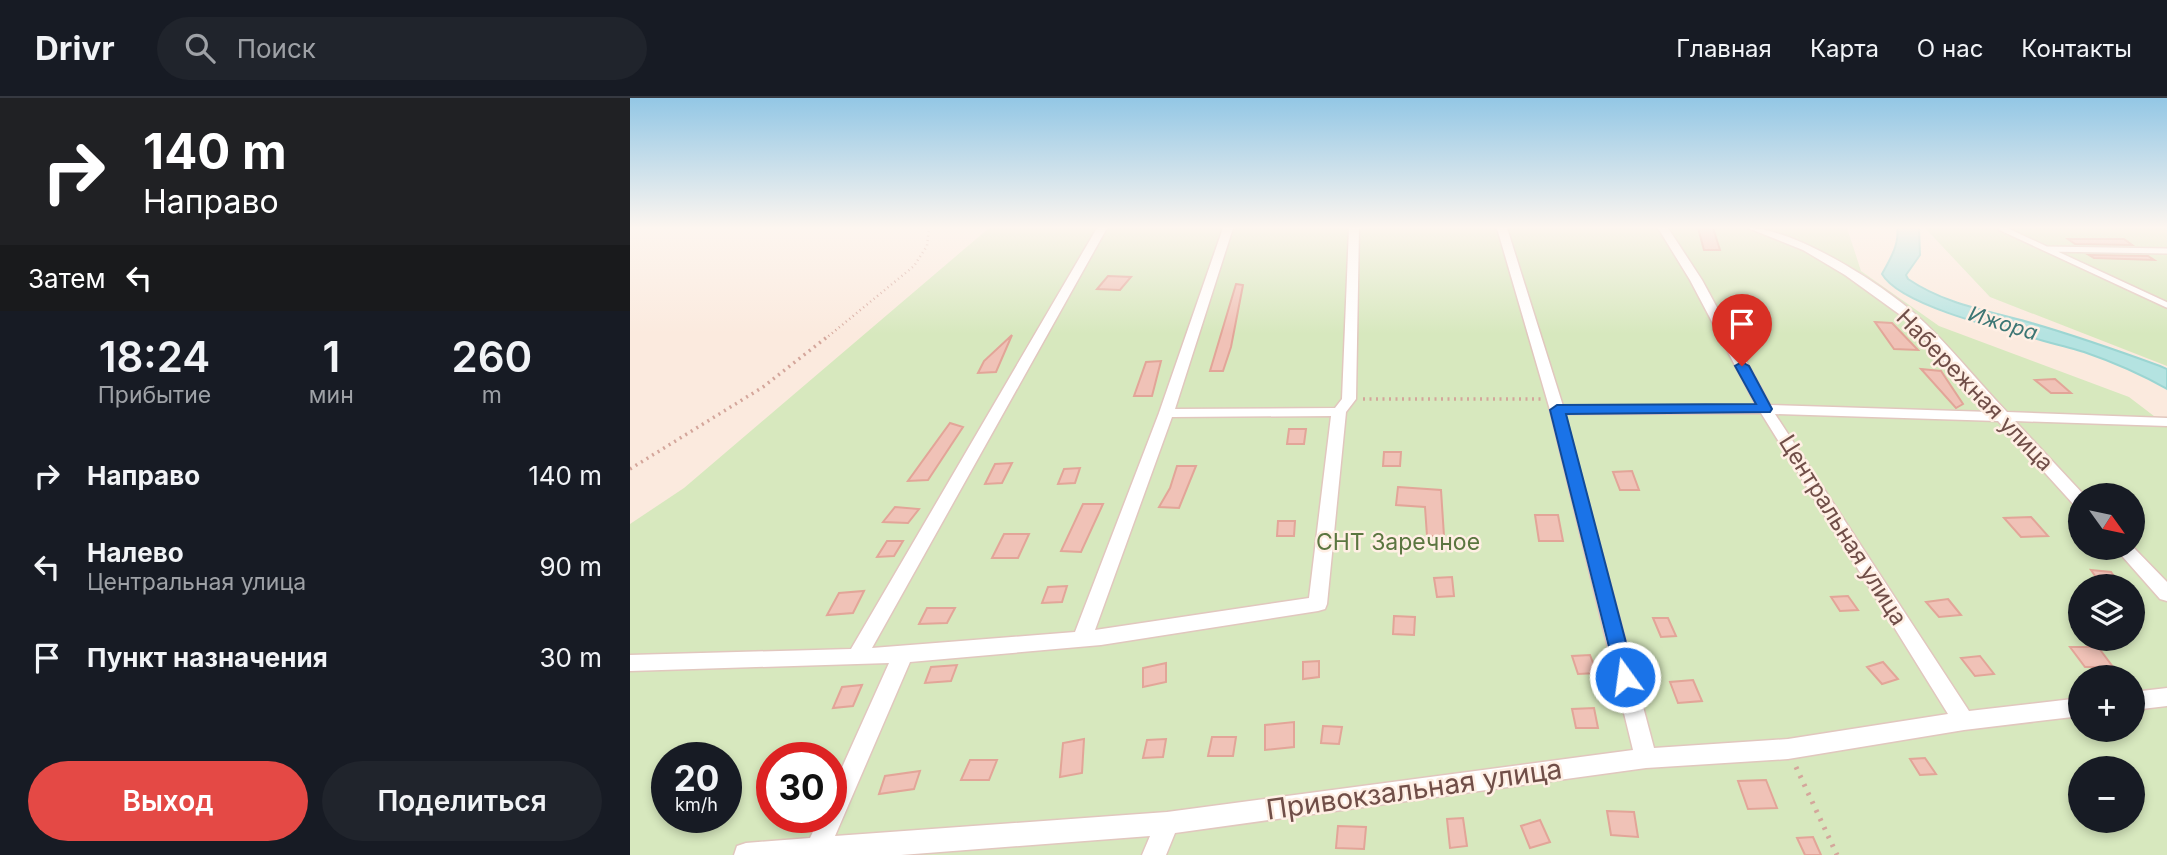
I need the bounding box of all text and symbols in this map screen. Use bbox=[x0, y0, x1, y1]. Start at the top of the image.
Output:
search box bbox=[157, 17, 647, 80]
text: Drivr bbox=[35, 28, 115, 68]
icon: search bbox=[181, 29, 219, 67]
text: Поиск bbox=[237, 33, 316, 64]
text: Главная bbox=[1676, 34, 1772, 63]
text: Карта bbox=[1810, 34, 1879, 63]
text: О нас bbox=[1917, 34, 1983, 63]
text: Контакты bbox=[2021, 34, 2132, 63]
text: 140 m bbox=[143, 122, 287, 181]
icon: right bbox=[28, 126, 119, 217]
text: Направо bbox=[143, 182, 279, 221]
icon: left bbox=[120, 259, 158, 297]
text: Затем bbox=[28, 263, 106, 294]
pin bbox=[1712, 294, 1772, 366]
water label: Ижора bbox=[1965, 301, 2041, 345]
street label: Набережная улица bbox=[1891, 303, 2059, 477]
icon: arrive bbox=[1723, 305, 1761, 343]
text: 18:24 bbox=[99, 331, 210, 382]
text: 1 bbox=[322, 331, 340, 382]
text: 260 bbox=[452, 331, 532, 382]
text: Прибытие bbox=[98, 381, 211, 409]
text: мин bbox=[309, 381, 354, 409]
text: m bbox=[482, 381, 502, 409]
street label: Центральная улица bbox=[1773, 430, 1913, 630]
icon: right bbox=[28, 457, 66, 495]
text: Направо bbox=[87, 460, 200, 491]
text: 140 m bbox=[528, 460, 602, 491]
north arrow bbox=[2068, 483, 2146, 560]
map controls bbox=[2068, 483, 2145, 833]
park label: СНТ Заречное bbox=[1316, 528, 1480, 556]
text: Налево bbox=[87, 537, 184, 568]
icon: left bbox=[28, 548, 66, 586]
text: 90 m bbox=[539, 551, 602, 582]
text: Центральная улица bbox=[87, 568, 306, 596]
button: layers bbox=[2068, 574, 2145, 651]
icon: arrive bbox=[28, 639, 66, 677]
position arrow bbox=[1588, 640, 1662, 714]
text: Пункт назначения bbox=[87, 642, 328, 673]
text: 30 m bbox=[539, 642, 602, 673]
button: + bbox=[2068, 665, 2145, 742]
speed limit sign: 30 bbox=[756, 742, 847, 833]
street label: Привокзальная улица bbox=[1264, 751, 1564, 827]
button: − bbox=[2068, 756, 2145, 833]
text: 20 bbox=[674, 757, 719, 799]
button: Выход bbox=[28, 761, 308, 841]
button: Поделиться bbox=[322, 761, 602, 841]
text: km/h bbox=[675, 794, 718, 815]

